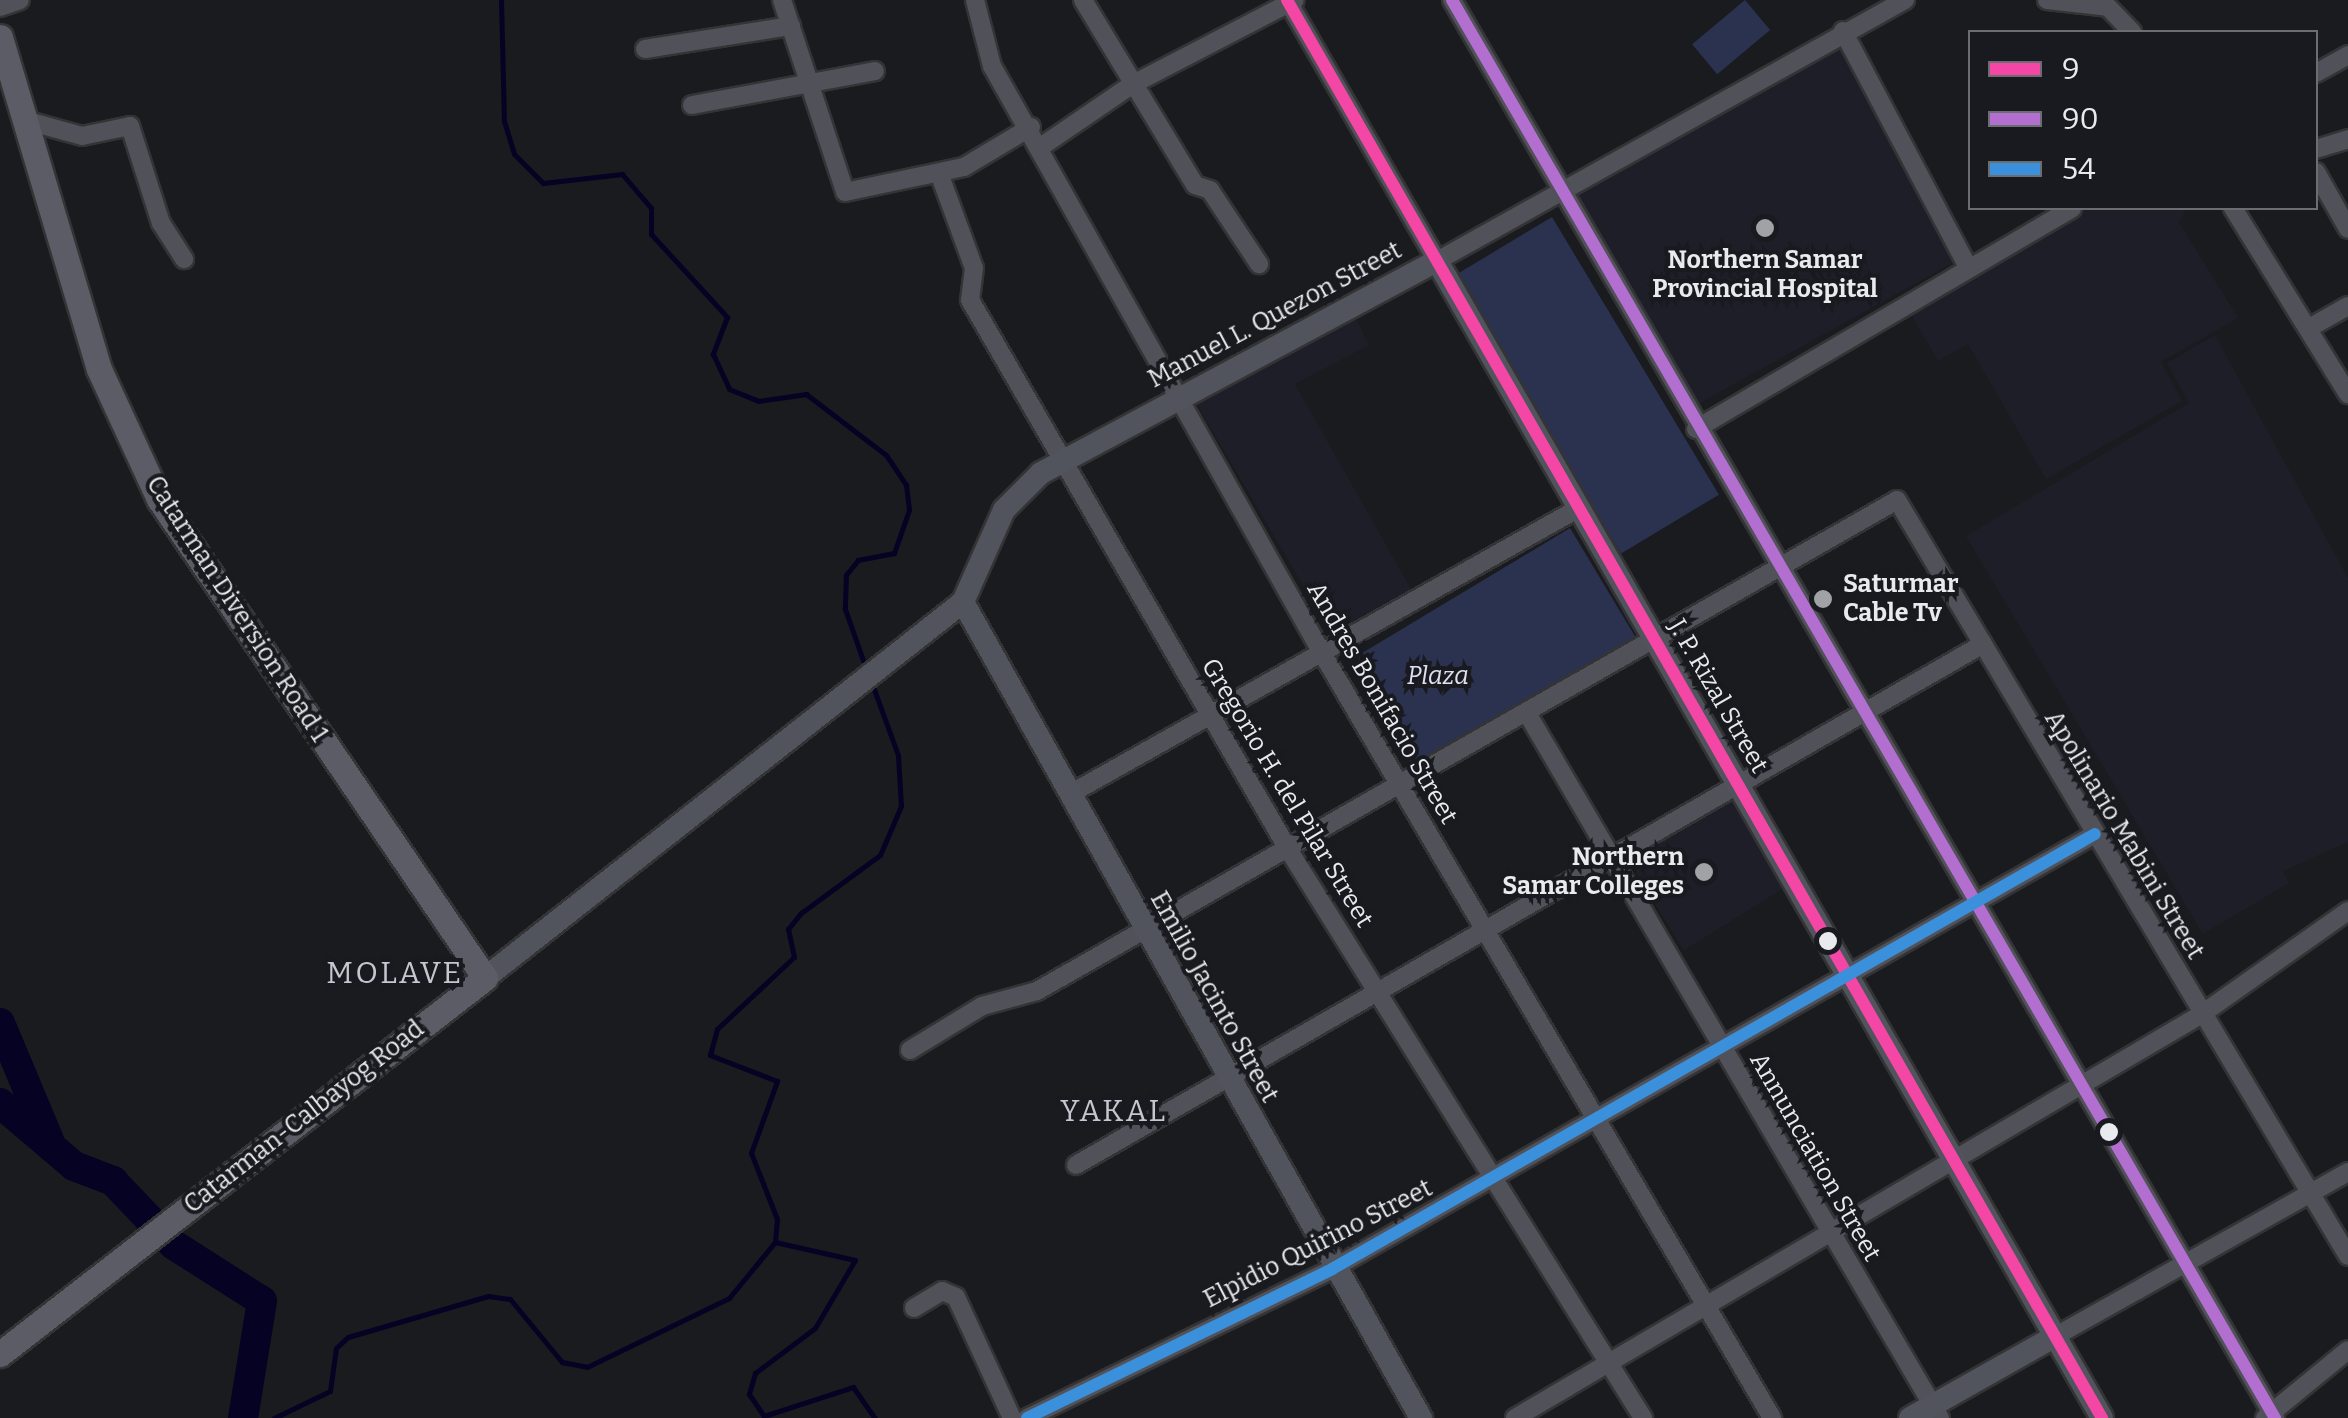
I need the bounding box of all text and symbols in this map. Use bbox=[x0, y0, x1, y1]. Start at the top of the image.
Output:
legend bbox=[1968, 30, 2318, 210]
text: 9 bbox=[2062, 51, 2080, 87]
text: 90 bbox=[2062, 101, 2099, 137]
text: 54 bbox=[2062, 151, 2096, 187]
marker: Northern Samar Provincial Hospital bbox=[1752, 215, 1778, 241]
street label: Manuel L. Quezon Street bbox=[1143, 235, 1407, 395]
place label: Northern Samar Provincial Hospital bbox=[1652, 246, 1878, 305]
street label: Catarman Diversion Road 1 bbox=[140, 470, 334, 748]
place label: Saturmar Cable Tv bbox=[1843, 570, 1959, 629]
street label: Andres Bonifacio Street bbox=[1300, 577, 1464, 829]
marker: Saturmar Cable Tv bbox=[1812, 588, 1834, 610]
street label: J. P. Rizal Street bbox=[1662, 614, 1774, 778]
street label: Gregorio H. del Pilar Street bbox=[1195, 653, 1379, 933]
park label: Plaza bbox=[1407, 661, 1469, 691]
street label: Apolinario Mabini Street bbox=[2038, 705, 2210, 965]
place label: Northern Samar Colleges bbox=[1502, 843, 1684, 902]
marker: Northern Samar Colleges bbox=[1693, 861, 1715, 883]
street label: Emilio Jacinto Street bbox=[1144, 886, 1284, 1108]
unlabelled marker bbox=[1818, 931, 1838, 951]
district label: MOLAVE bbox=[326, 955, 464, 991]
street label: Catarman-Calbayog Road bbox=[178, 1014, 430, 1220]
street label: Annunciation Street bbox=[1743, 1047, 1887, 1267]
district label: YAKAL bbox=[1060, 1093, 1168, 1129]
unlabelled marker bbox=[2099, 1122, 2119, 1142]
street label: Elpidio Quirino Street bbox=[1199, 1173, 1437, 1315]

